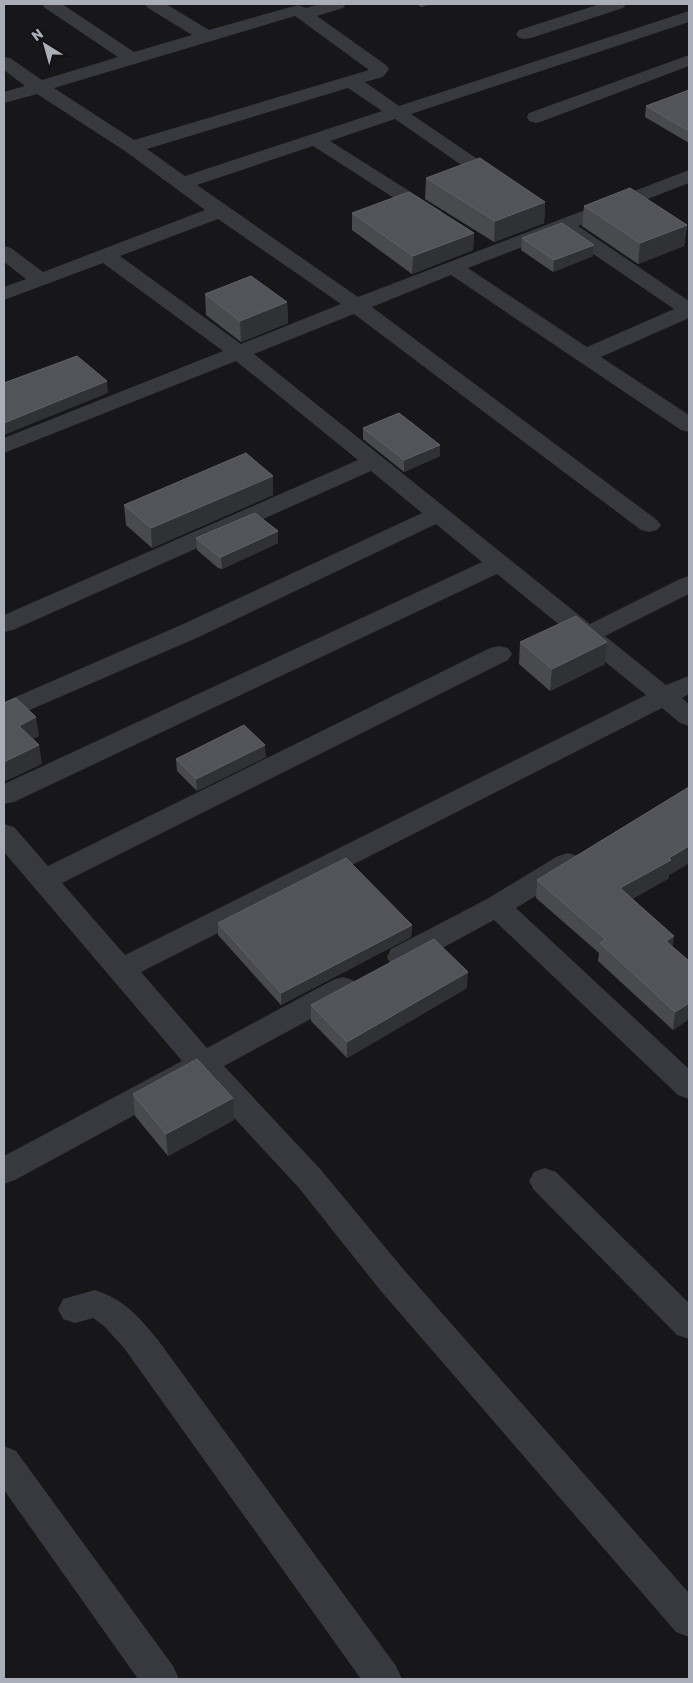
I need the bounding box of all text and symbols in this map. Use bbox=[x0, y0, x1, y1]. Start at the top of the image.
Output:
north arrow bbox=[20, 20, 70, 70]
text: N bbox=[28, 25, 47, 45]

